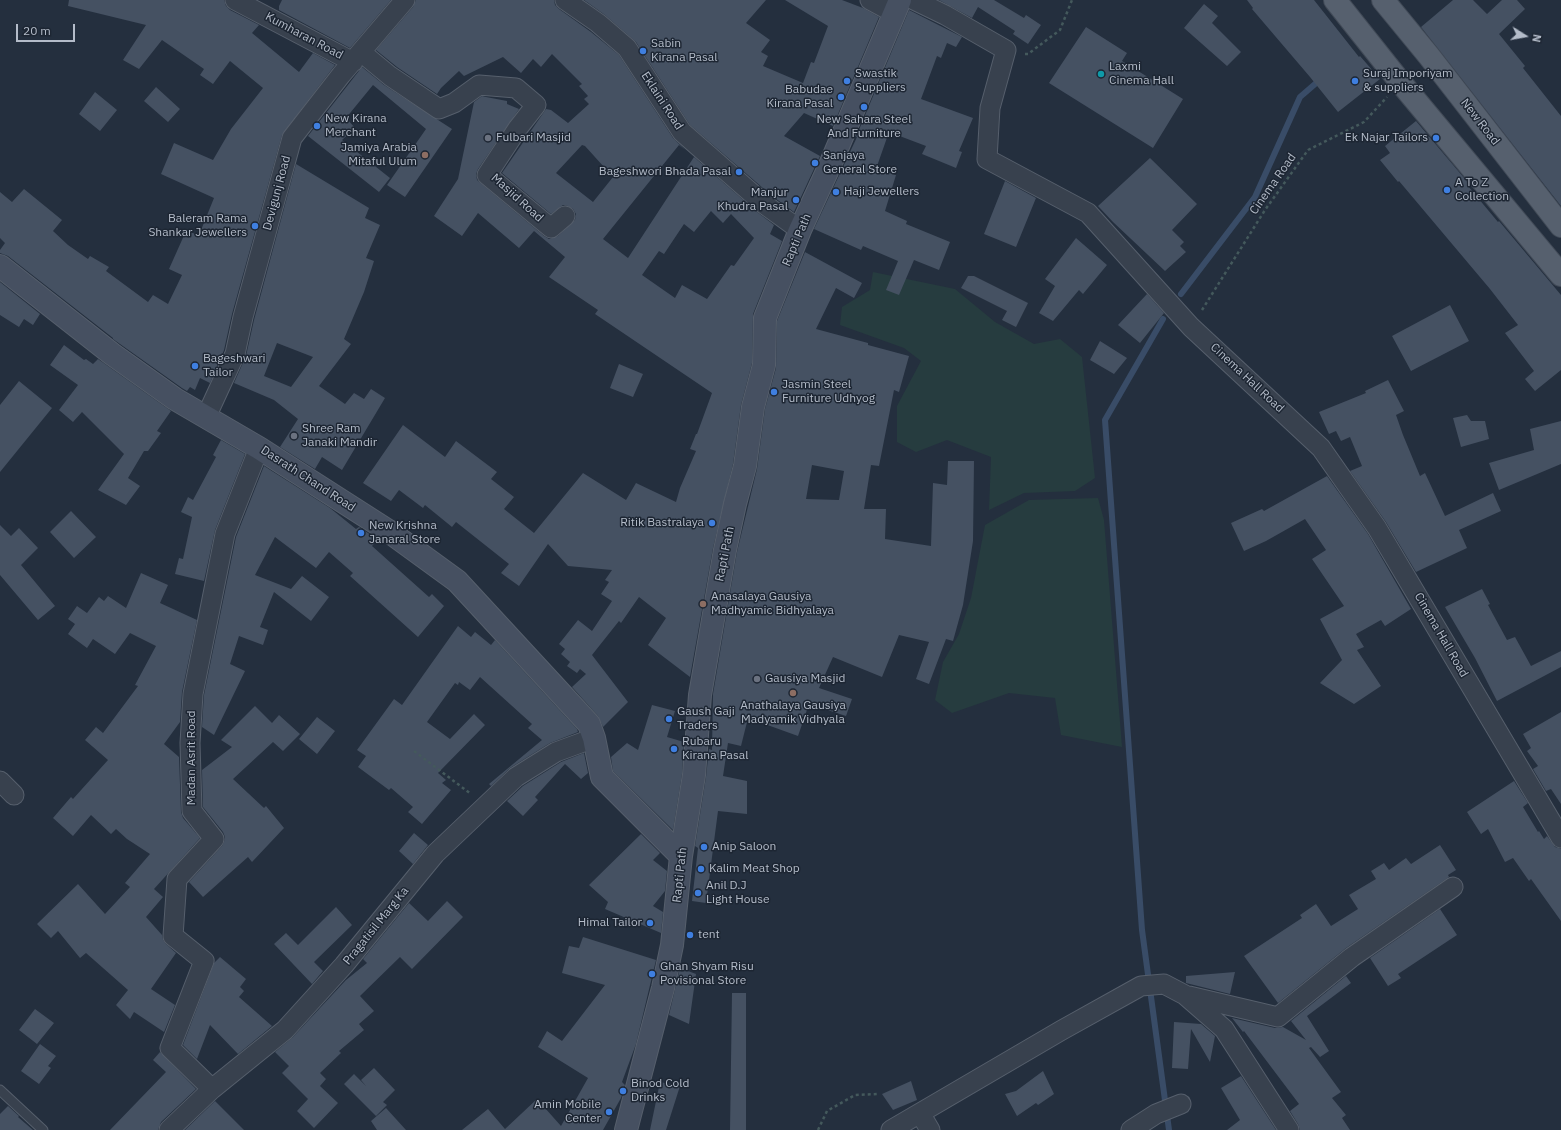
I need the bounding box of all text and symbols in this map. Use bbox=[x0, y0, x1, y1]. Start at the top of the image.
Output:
street label: Kumharan Road bbox=[263, 9, 345, 63]
scale bar bbox=[18, 16, 77, 42]
north arrow bbox=[1505, 16, 1545, 56]
text: 20 m bbox=[23, 23, 51, 38]
text: N bbox=[1529, 33, 1544, 44]
place label: Sabin Kirana Pasal bbox=[651, 37, 718, 65]
marker: Sabin Kirana Pasal bbox=[638, 46, 648, 56]
place label: Laxmi Cinema Hall bbox=[1109, 60, 1174, 88]
place label: Swastik Suppliers bbox=[855, 67, 906, 95]
place label: Suraj Imporiyam & suppliers bbox=[1363, 67, 1452, 95]
street label: Eklaini Road bbox=[638, 69, 686, 133]
marker: Laxmi Cinema Hall bbox=[1096, 69, 1106, 79]
marker: Swastik Suppliers bbox=[842, 76, 852, 86]
marker: Suraj Imporiyam & suppliers bbox=[1350, 76, 1360, 86]
place label: Babudae Kirana Pasal bbox=[766, 83, 833, 111]
marker: Babudae Kirana Pasal bbox=[836, 92, 846, 102]
street label: New Road bbox=[1458, 96, 1502, 148]
marker: New Sahara Steel And Furniture bbox=[859, 102, 869, 112]
place label: New Kirana Merchant bbox=[325, 112, 387, 140]
place label: New Sahara Steel And Furniture bbox=[817, 113, 911, 141]
marker: New Kirana Merchant bbox=[312, 121, 322, 131]
place label: Fulbari Masjid bbox=[496, 131, 571, 145]
place label: Ek Najar Tailors bbox=[1345, 131, 1428, 145]
marker: Fulbari Masjid bbox=[483, 133, 493, 143]
marker: Ek Najar Tailors bbox=[1431, 133, 1441, 143]
place label: Jamiya Arabia Mitaful Ulum bbox=[341, 141, 417, 169]
place label: Sanjaya General Store bbox=[823, 149, 897, 177]
marker: Jamiya Arabia Mitaful Ulum bbox=[420, 150, 430, 160]
street label: Cinema Road bbox=[1247, 151, 1299, 217]
street label: Devigunj Road bbox=[260, 154, 294, 232]
marker: Sanjaya General Store bbox=[810, 158, 820, 168]
place label: Bageshwori Bhada Pasal bbox=[599, 165, 731, 179]
marker: Bageshwori Bhada Pasal bbox=[734, 167, 744, 177]
street label: Masjid Road bbox=[488, 171, 546, 225]
place label: A To Z Collection bbox=[1455, 176, 1509, 204]
place label: Haji Jewellers bbox=[844, 185, 919, 199]
marker: A To Z Collection bbox=[1442, 185, 1452, 195]
place label: Manjur Khudra Pasal bbox=[717, 186, 788, 214]
marker: Haji Jewellers bbox=[831, 187, 841, 197]
marker: Manjur Khudra Pasal bbox=[791, 195, 801, 205]
place label: Baleram Rama Shankar Jewellers bbox=[148, 212, 247, 240]
street label: Rapti Path bbox=[780, 212, 814, 268]
marker: Baleram Rama Shankar Jewellers bbox=[250, 221, 260, 231]
street label: Cinema Hall Road bbox=[1207, 340, 1287, 416]
place label: Bageshwari Tailor bbox=[203, 352, 266, 380]
marker: Bageshwari Tailor bbox=[190, 361, 200, 371]
place label: Jasmin Steel Furniture Udhyog bbox=[782, 378, 875, 406]
marker: Jasmin Steel Furniture Udhyog bbox=[769, 387, 779, 397]
place label: Shree Ram Janaki Mandir bbox=[302, 422, 377, 450]
marker: Shree Ram Janaki Mandir bbox=[289, 431, 299, 441]
street label: Dasrath Chand Road bbox=[258, 443, 358, 515]
place label: Ritik Bastralaya bbox=[620, 516, 704, 530]
marker: Ritik Bastralaya bbox=[707, 518, 717, 528]
place label: New Krishna Janaral Store bbox=[369, 519, 440, 547]
street label: Rapti Path bbox=[713, 525, 737, 583]
marker: New Krishna Janaral Store bbox=[356, 528, 366, 538]
place label: Anasalaya Gausiya Madhyamic Bidhyalaya bbox=[711, 590, 834, 618]
street label: Cinema Hall Road bbox=[1411, 590, 1471, 680]
marker: Anasalaya Gausiya Madhyamic Bidhyalaya bbox=[698, 599, 708, 609]
place label: Gausiya Masjid bbox=[765, 672, 845, 686]
marker: Gausiya Masjid bbox=[752, 674, 762, 684]
marker: Anathalaya Gausiya Madyamik Vidhyala bbox=[788, 688, 798, 698]
place label: Anathalaya Gausiya Madyamik Vidhyala bbox=[740, 699, 846, 727]
place label: Gaush Gaji Traders bbox=[677, 705, 735, 733]
street label: Madan Asrit Road bbox=[185, 711, 199, 805]
marker: Gaush Gaji Traders bbox=[664, 714, 674, 724]
place label: Rubaru Kirana Pasal bbox=[682, 735, 749, 763]
marker: Rubaru Kirana Pasal bbox=[669, 744, 679, 754]
place label: Anip Saloon bbox=[712, 840, 776, 854]
marker: Anip Saloon bbox=[699, 842, 709, 852]
street label: Rapti Path bbox=[670, 847, 690, 903]
place label: Kalim Meat Shop bbox=[709, 862, 800, 876]
marker: Kalim Meat Shop bbox=[696, 864, 706, 874]
place label: Anil D.J Light House bbox=[706, 879, 770, 907]
street label: Pragatisil Marg Ka bbox=[340, 884, 412, 968]
marker: Anil D.J Light House bbox=[693, 888, 703, 898]
place label: Himal Tailor bbox=[578, 916, 642, 930]
marker: Himal Tailor bbox=[645, 918, 655, 928]
place label: tent bbox=[698, 928, 720, 942]
marker: tent bbox=[685, 930, 695, 940]
place label: Ghan Shyam Risu Povisional Store bbox=[660, 960, 754, 988]
marker: Ghan Shyam Risu Povisional Store bbox=[647, 969, 657, 979]
place label: Binod Cold Drinks bbox=[631, 1077, 690, 1105]
marker: Binod Cold Drinks bbox=[618, 1086, 628, 1096]
place label: Amin Mobile Center bbox=[534, 1098, 601, 1126]
marker: Amin Mobile Center bbox=[604, 1107, 614, 1117]

